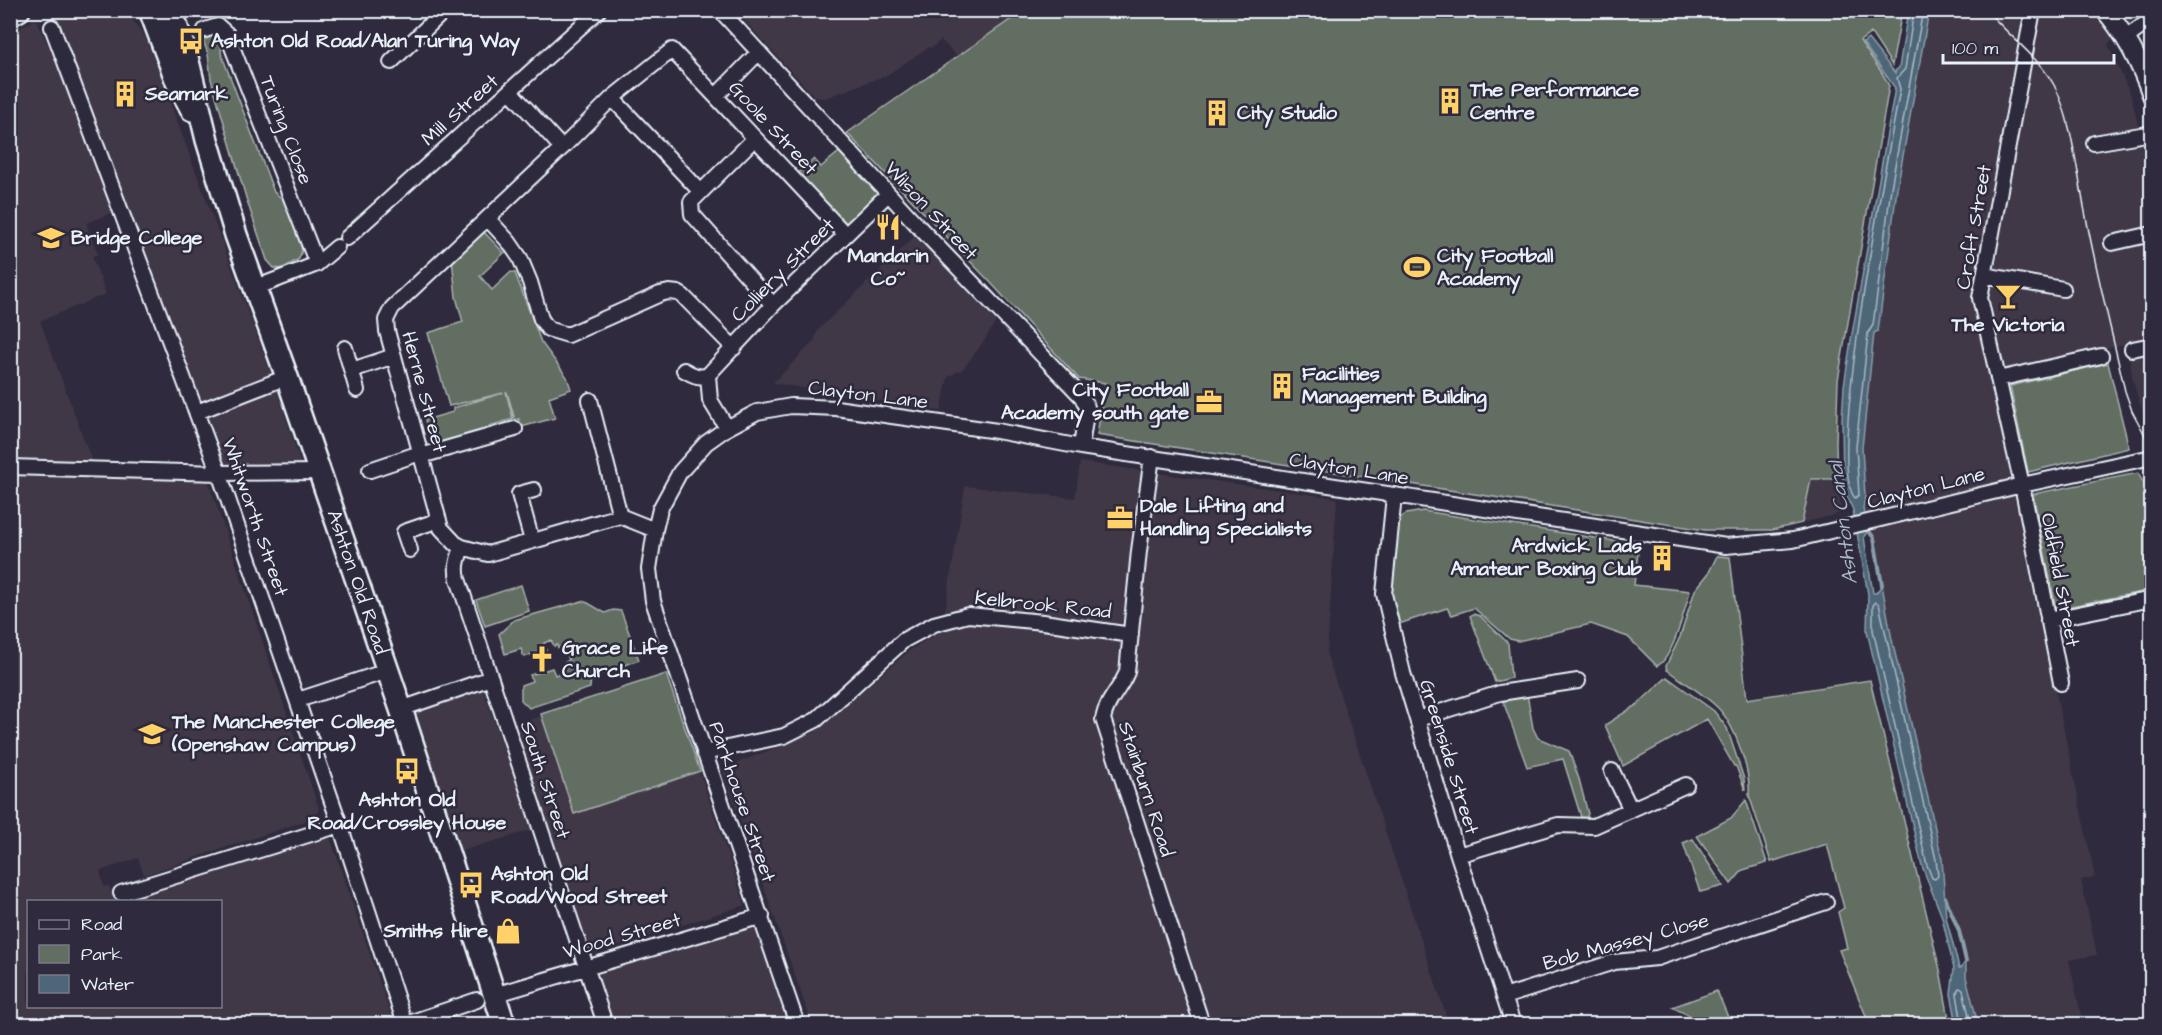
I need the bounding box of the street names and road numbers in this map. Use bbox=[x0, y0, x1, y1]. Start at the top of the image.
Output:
street label: Mill Street bbox=[415, 68, 505, 152]
street label: Turing Close bbox=[251, 72, 320, 189]
street label: Goole Street bbox=[722, 75, 824, 181]
street label: Wilson Street bbox=[878, 155, 984, 267]
street label: Croft Street bbox=[1949, 162, 1999, 292]
street label: Colliery Street bbox=[725, 212, 842, 329]
street label: Herne Street bbox=[394, 328, 454, 456]
street label: Clayton Lane bbox=[806, 374, 930, 417]
street label: Whitworth Street bbox=[215, 434, 295, 600]
street label: Clayton Lane bbox=[1287, 446, 1411, 493]
street label: Clayton Lane bbox=[1864, 460, 1988, 517]
street label: Ashton Old Road bbox=[320, 506, 395, 658]
street label: Oldfield Street bbox=[2033, 511, 2087, 649]
street label: Kelbrook Road bbox=[973, 584, 1113, 626]
street label: Greenside Street bbox=[1412, 676, 1486, 838]
street label: South Street bbox=[513, 718, 577, 842]
street label: Parkhouse Street bbox=[701, 718, 783, 886]
street label: Stainburn Road bbox=[1111, 718, 1181, 860]
street label: Wood Street bbox=[560, 906, 684, 966]
street label: Bob Massey Close bbox=[1540, 906, 1713, 979]

